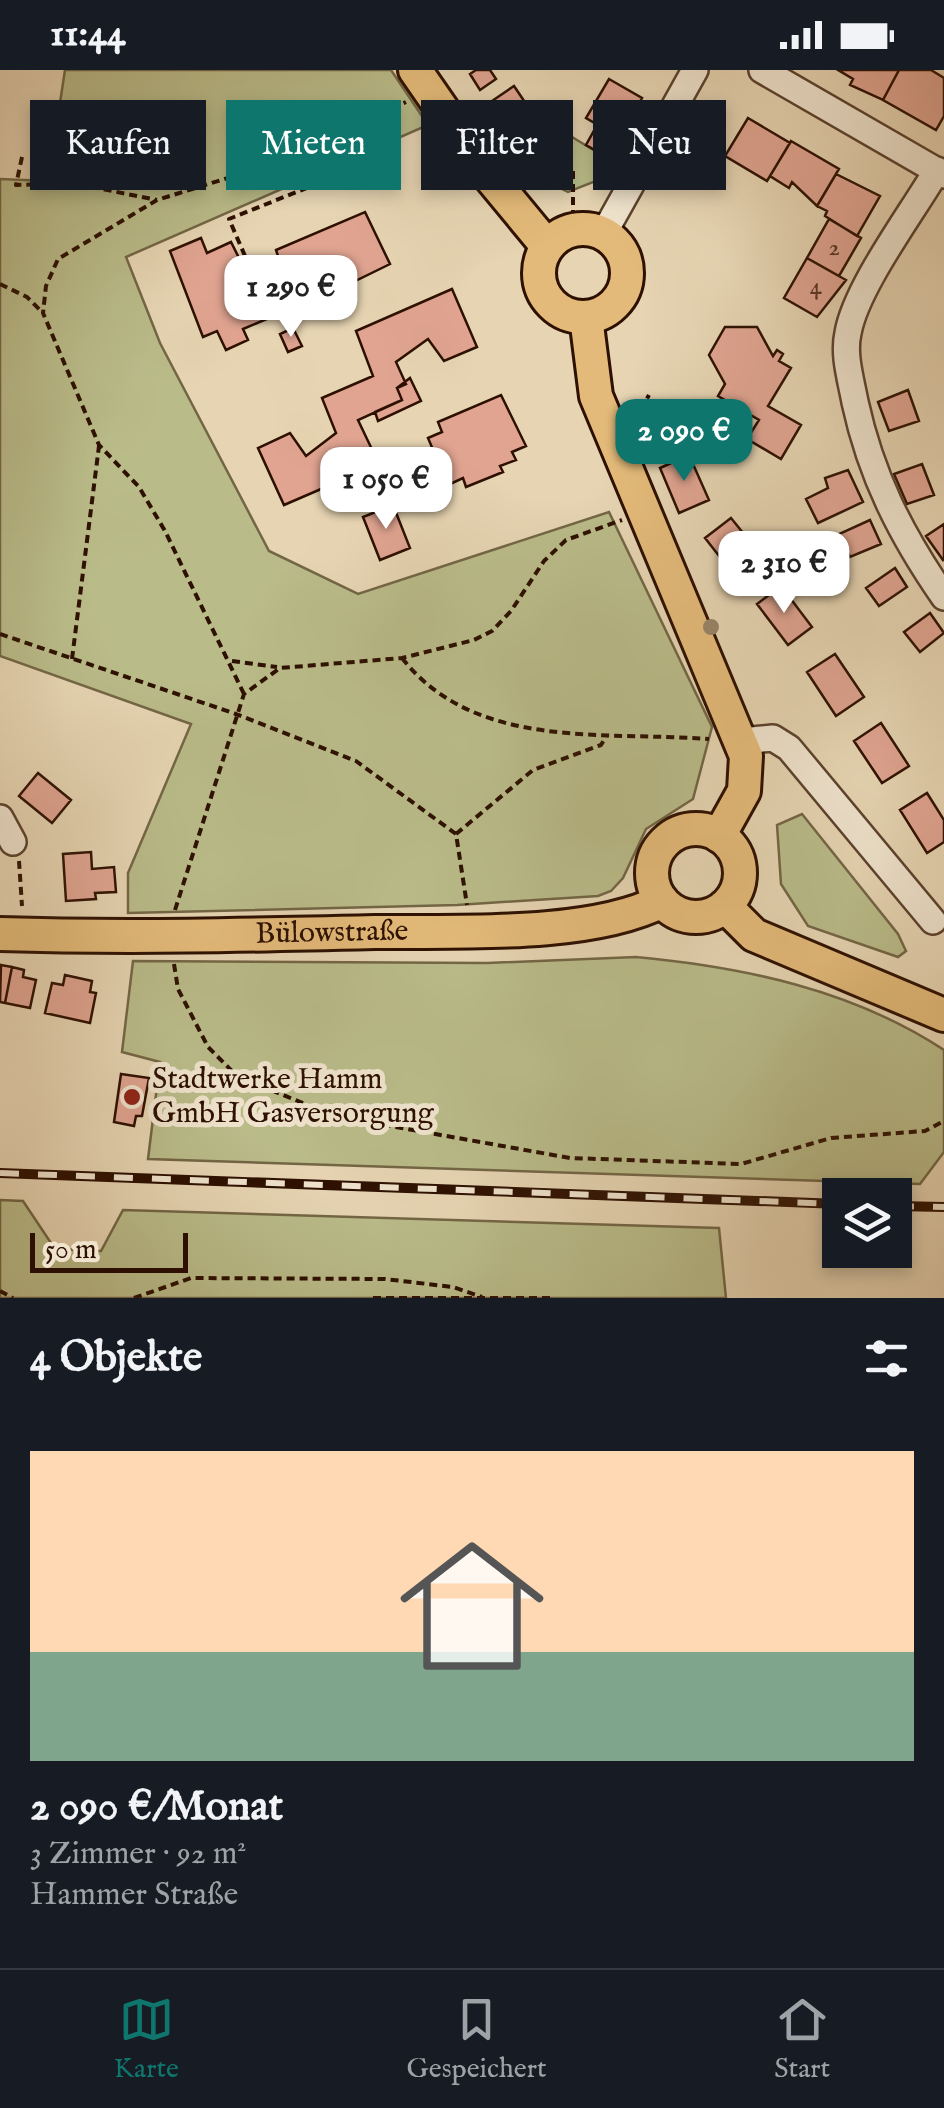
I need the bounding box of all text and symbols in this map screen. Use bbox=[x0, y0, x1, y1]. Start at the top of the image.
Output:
text: 11:44 bbox=[50, 11, 126, 59]
chip: Kaufen bbox=[30, 100, 206, 190]
chip: Mieten bbox=[226, 100, 401, 190]
chip: Filter bbox=[421, 100, 573, 190]
chip: Neu bbox=[593, 100, 726, 190]
house number: 2 bbox=[828, 232, 840, 264]
pin: 1 290 € bbox=[199, 255, 383, 340]
text: 1 290 € bbox=[246, 267, 336, 308]
house number: 4 bbox=[810, 271, 823, 303]
pin: 2 090 € bbox=[592, 399, 776, 484]
text: 2 090 € bbox=[637, 411, 731, 452]
pin: 1 050 € bbox=[294, 447, 478, 532]
text: 1 050 € bbox=[342, 459, 430, 500]
pin: 2 310 € bbox=[692, 531, 876, 616]
text: 2 310 € bbox=[740, 543, 828, 584]
street label: Bülowstraße bbox=[255, 913, 408, 954]
place label: Stadtwerke Hamm GmbH Gasversorgung bbox=[152, 1061, 435, 1133]
marker: Stadtwerke Hamm GmbH Gasversorgung bbox=[121, 1086, 143, 1108]
map controls bbox=[822, 1178, 912, 1268]
button: layers bbox=[822, 1178, 912, 1268]
scale bar bbox=[30, 1228, 188, 1272]
text: 50 m bbox=[45, 1233, 97, 1268]
icon: filters bbox=[859, 1331, 914, 1386]
text: 4 Objekte bbox=[30, 1332, 202, 1385]
icon: home bbox=[382, 1516, 562, 1696]
text: 2 090 €/Monat bbox=[30, 1781, 283, 1834]
text: 3 Zimmer · 92 m² bbox=[30, 1834, 246, 1875]
text: Hammer Straße bbox=[30, 1875, 238, 1916]
tab: Karte bbox=[114, 1992, 179, 2087]
tab: Gespeichert bbox=[407, 1992, 547, 2087]
tab: Start bbox=[774, 1992, 830, 2087]

